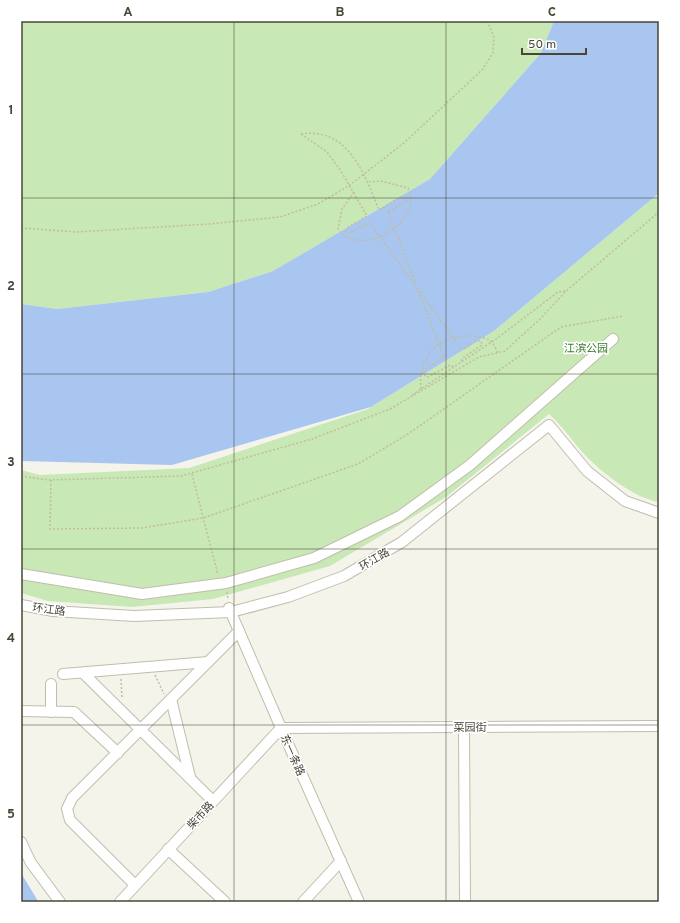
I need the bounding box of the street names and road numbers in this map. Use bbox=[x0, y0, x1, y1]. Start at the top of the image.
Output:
street label: 环江路 bbox=[357, 546, 392, 574]
street label: 环江路 bbox=[32, 601, 66, 619]
street label: 菜园街 bbox=[454, 721, 487, 735]
street label: 东一条路 bbox=[277, 732, 307, 778]
street label: 柴市路 bbox=[184, 799, 217, 833]

